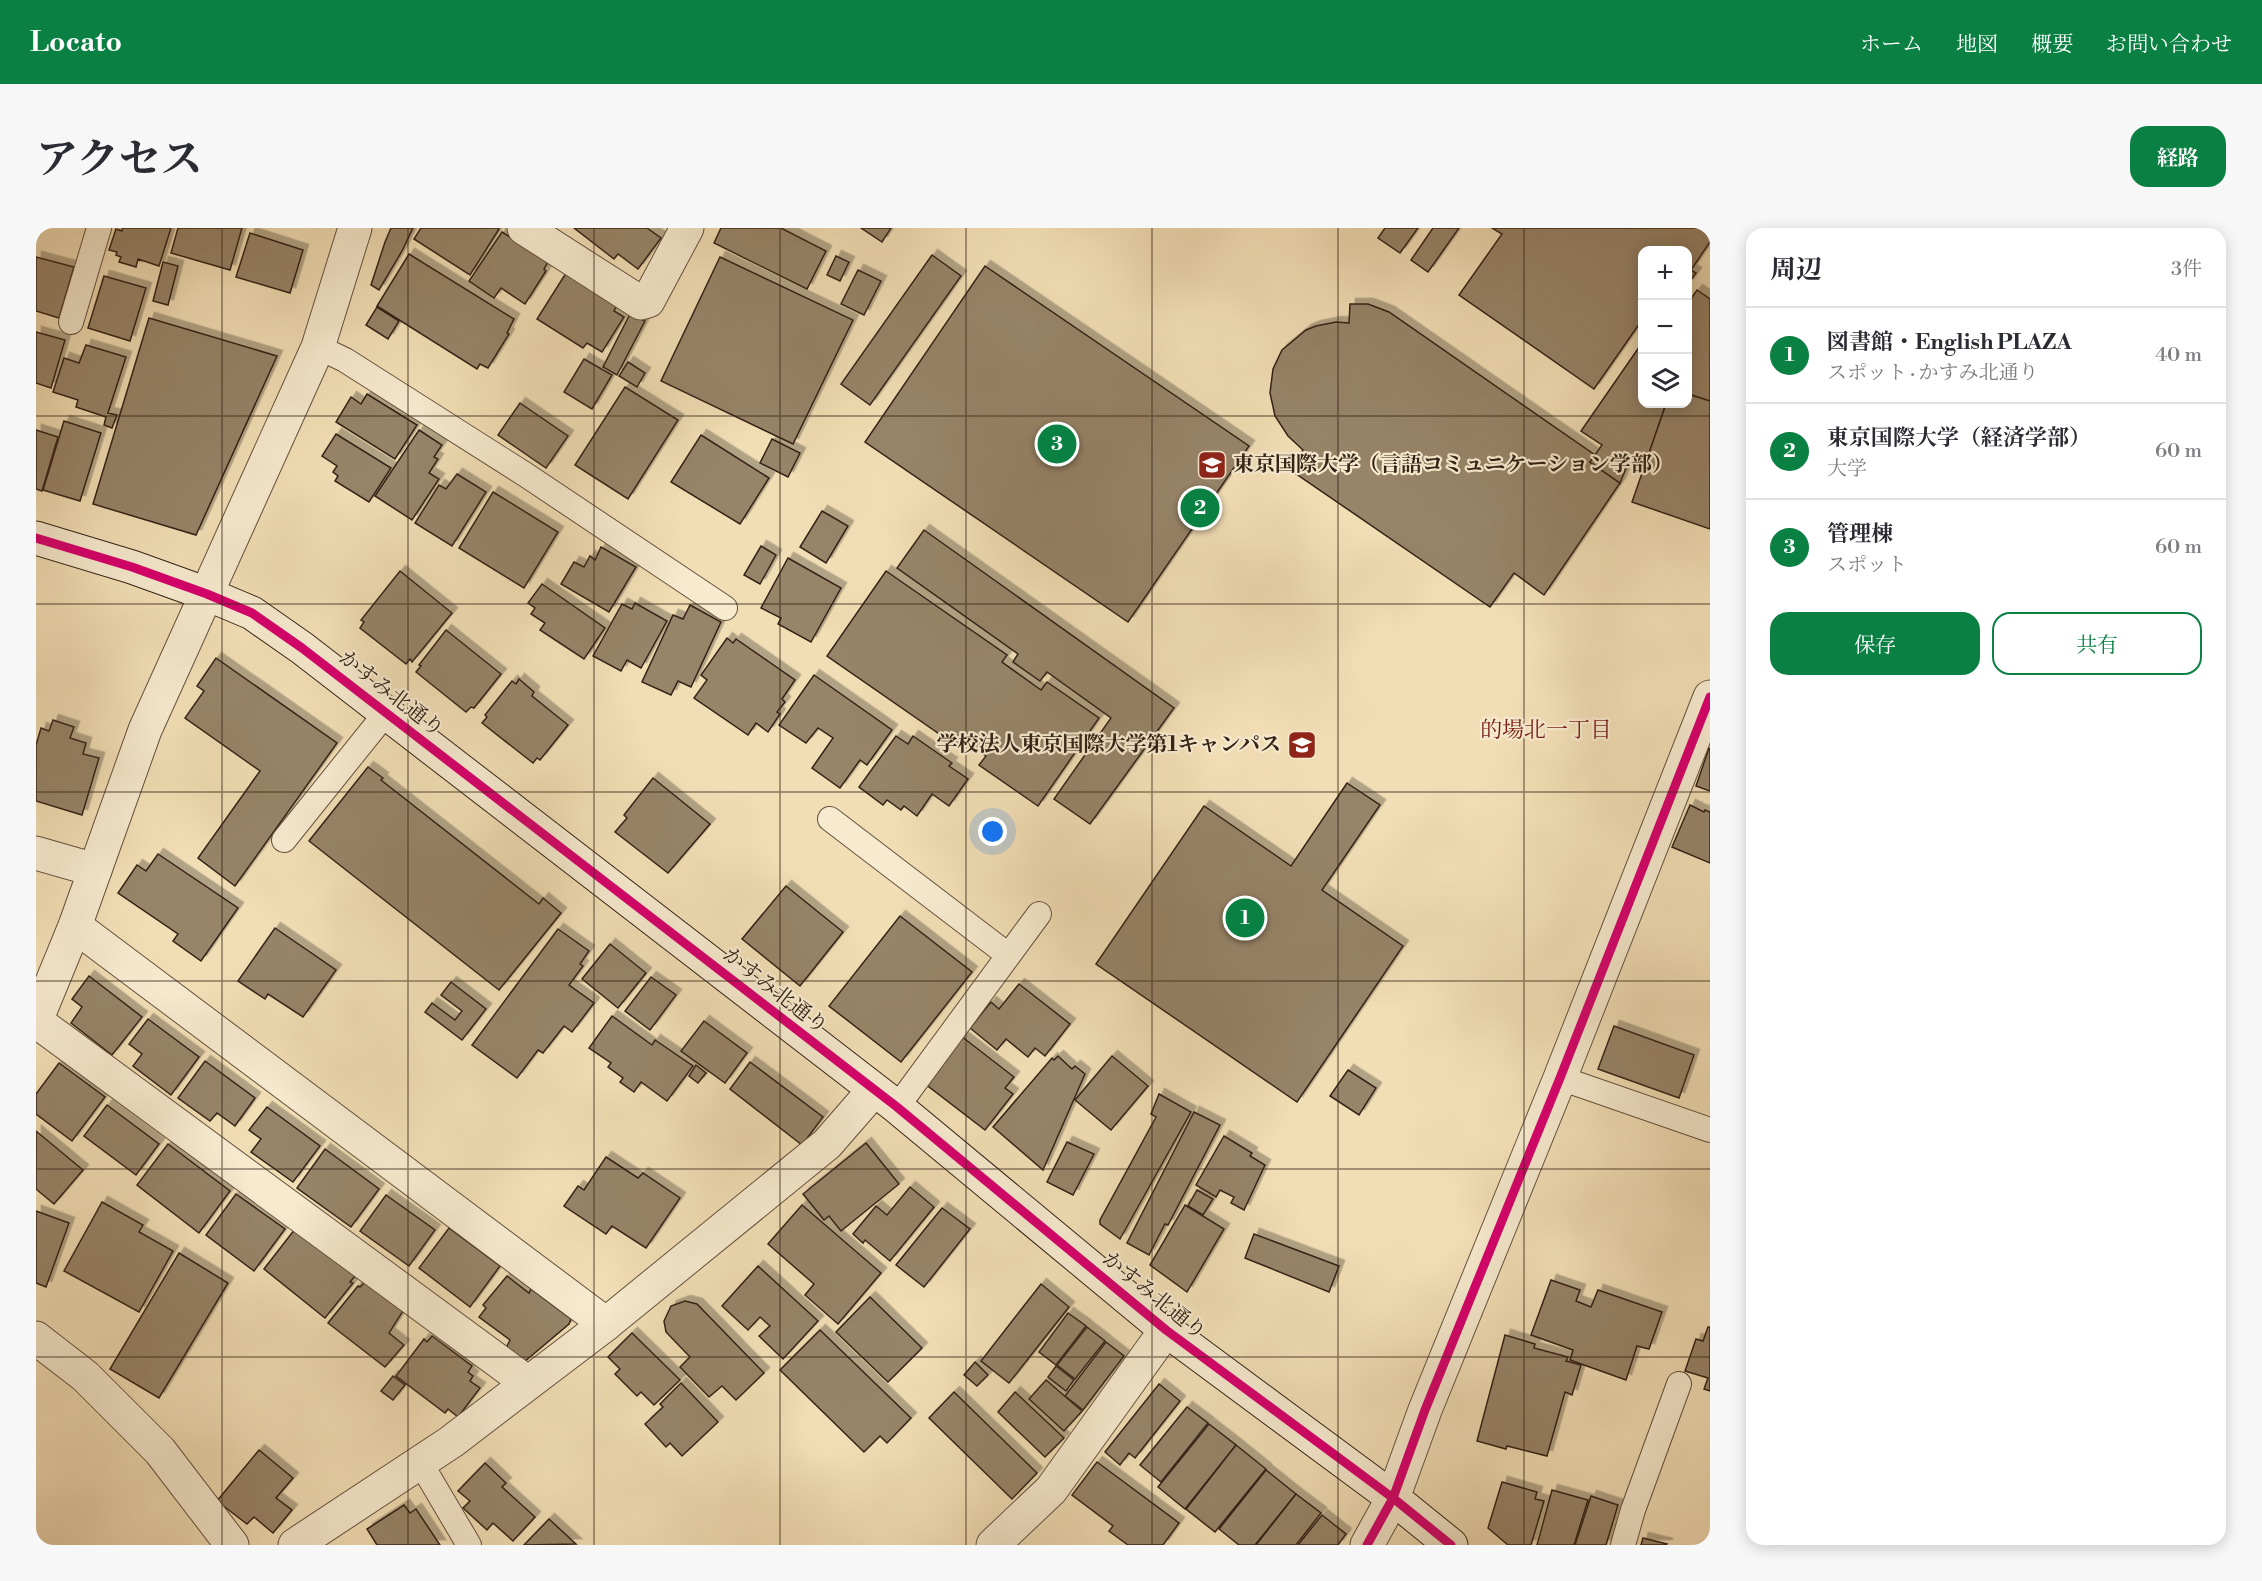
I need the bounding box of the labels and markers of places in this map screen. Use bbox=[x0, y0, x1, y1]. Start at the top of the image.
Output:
pin: 3 bbox=[1038, 422, 1076, 466]
school or university icon: 東京国際大学（言語コミュニケーション学部） bbox=[1196, 449, 1228, 481]
place label: 東京国際大学（言語コミュニケーション学部） bbox=[1233, 452, 1673, 478]
pin: 2 bbox=[1180, 486, 1220, 530]
school or university icon: 学校法人東京国際大学第1キャンパス bbox=[1286, 729, 1318, 761]
place label: 学校法人東京国際大学第1キャンパス bbox=[936, 732, 1281, 758]
pin: 1 bbox=[1226, 896, 1264, 940]

